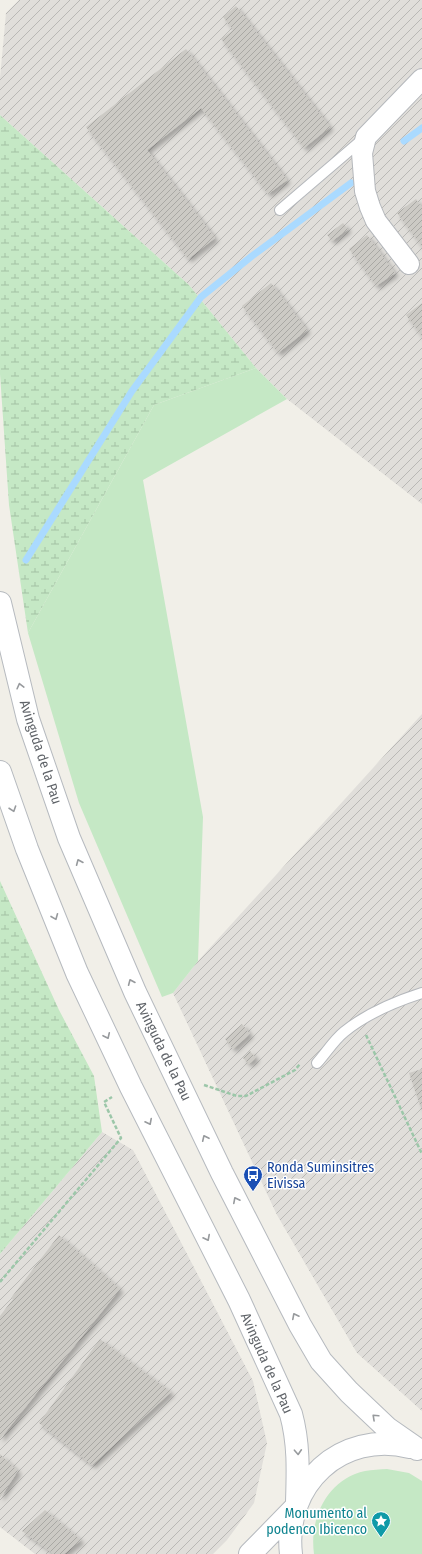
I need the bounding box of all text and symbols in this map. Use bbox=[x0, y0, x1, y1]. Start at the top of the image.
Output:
one-way arrow bbox=[16, 683, 25, 690]
street label: Avinguda de la Pau bbox=[16, 698, 65, 806]
one-way arrow bbox=[8, 805, 17, 812]
one-way arrow bbox=[76, 859, 84, 866]
one-way arrow bbox=[50, 914, 58, 921]
one-way arrow bbox=[128, 978, 136, 986]
street label: Avinguda de la Pau bbox=[132, 999, 195, 1104]
one-way arrow bbox=[102, 1032, 110, 1039]
one-way arrow bbox=[144, 1118, 152, 1125]
one-way arrow bbox=[202, 1135, 210, 1142]
place label: Ronda Suminsitres Eivissa bbox=[267, 1159, 374, 1192]
bus stop icon: Ronda Suminsitres Eivissa bbox=[242, 1164, 264, 1192]
one-way arrow bbox=[233, 1197, 240, 1204]
one-way arrow bbox=[203, 1234, 210, 1241]
street label: Avinguda de la Pau bbox=[237, 1310, 296, 1416]
one-way arrow bbox=[292, 1313, 300, 1320]
one-way arrow bbox=[372, 1414, 380, 1422]
one-way arrow bbox=[293, 1449, 302, 1455]
place label: Monumento al podenco Ibicenco bbox=[266, 1505, 367, 1538]
place icon: Monumento al podenco Ibicenco bbox=[370, 1510, 392, 1538]

